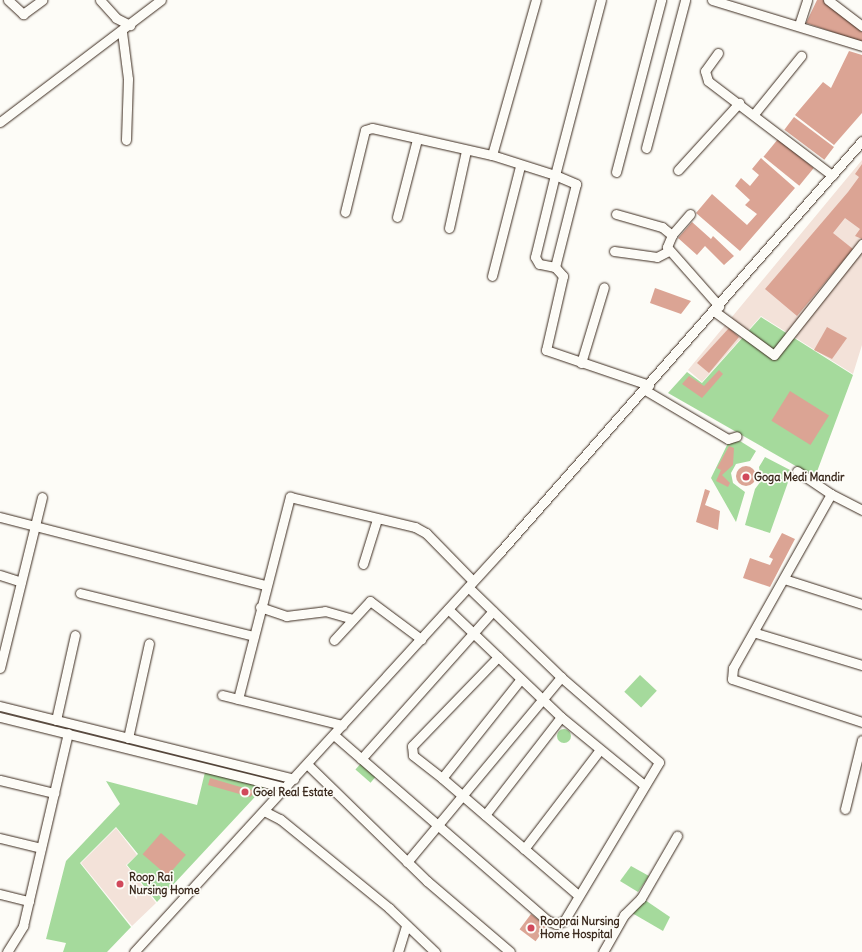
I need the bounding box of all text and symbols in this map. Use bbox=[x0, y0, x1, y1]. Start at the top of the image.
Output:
place label: Goga Medi Mandir bbox=[754, 470, 844, 484]
marker: Goga Medi Mandir bbox=[741, 472, 751, 482]
place label: Goel Real Estate bbox=[253, 785, 333, 799]
marker: Goel Real Estate bbox=[240, 787, 250, 797]
place label: Roop Rai Nursing Home bbox=[129, 871, 200, 897]
marker: Roop Rai Nursing Home bbox=[114, 878, 126, 890]
place label: Rooprai Nursing Home Hospital bbox=[540, 915, 620, 941]
marker: Rooprai Nursing Home Hospital bbox=[525, 922, 537, 934]

